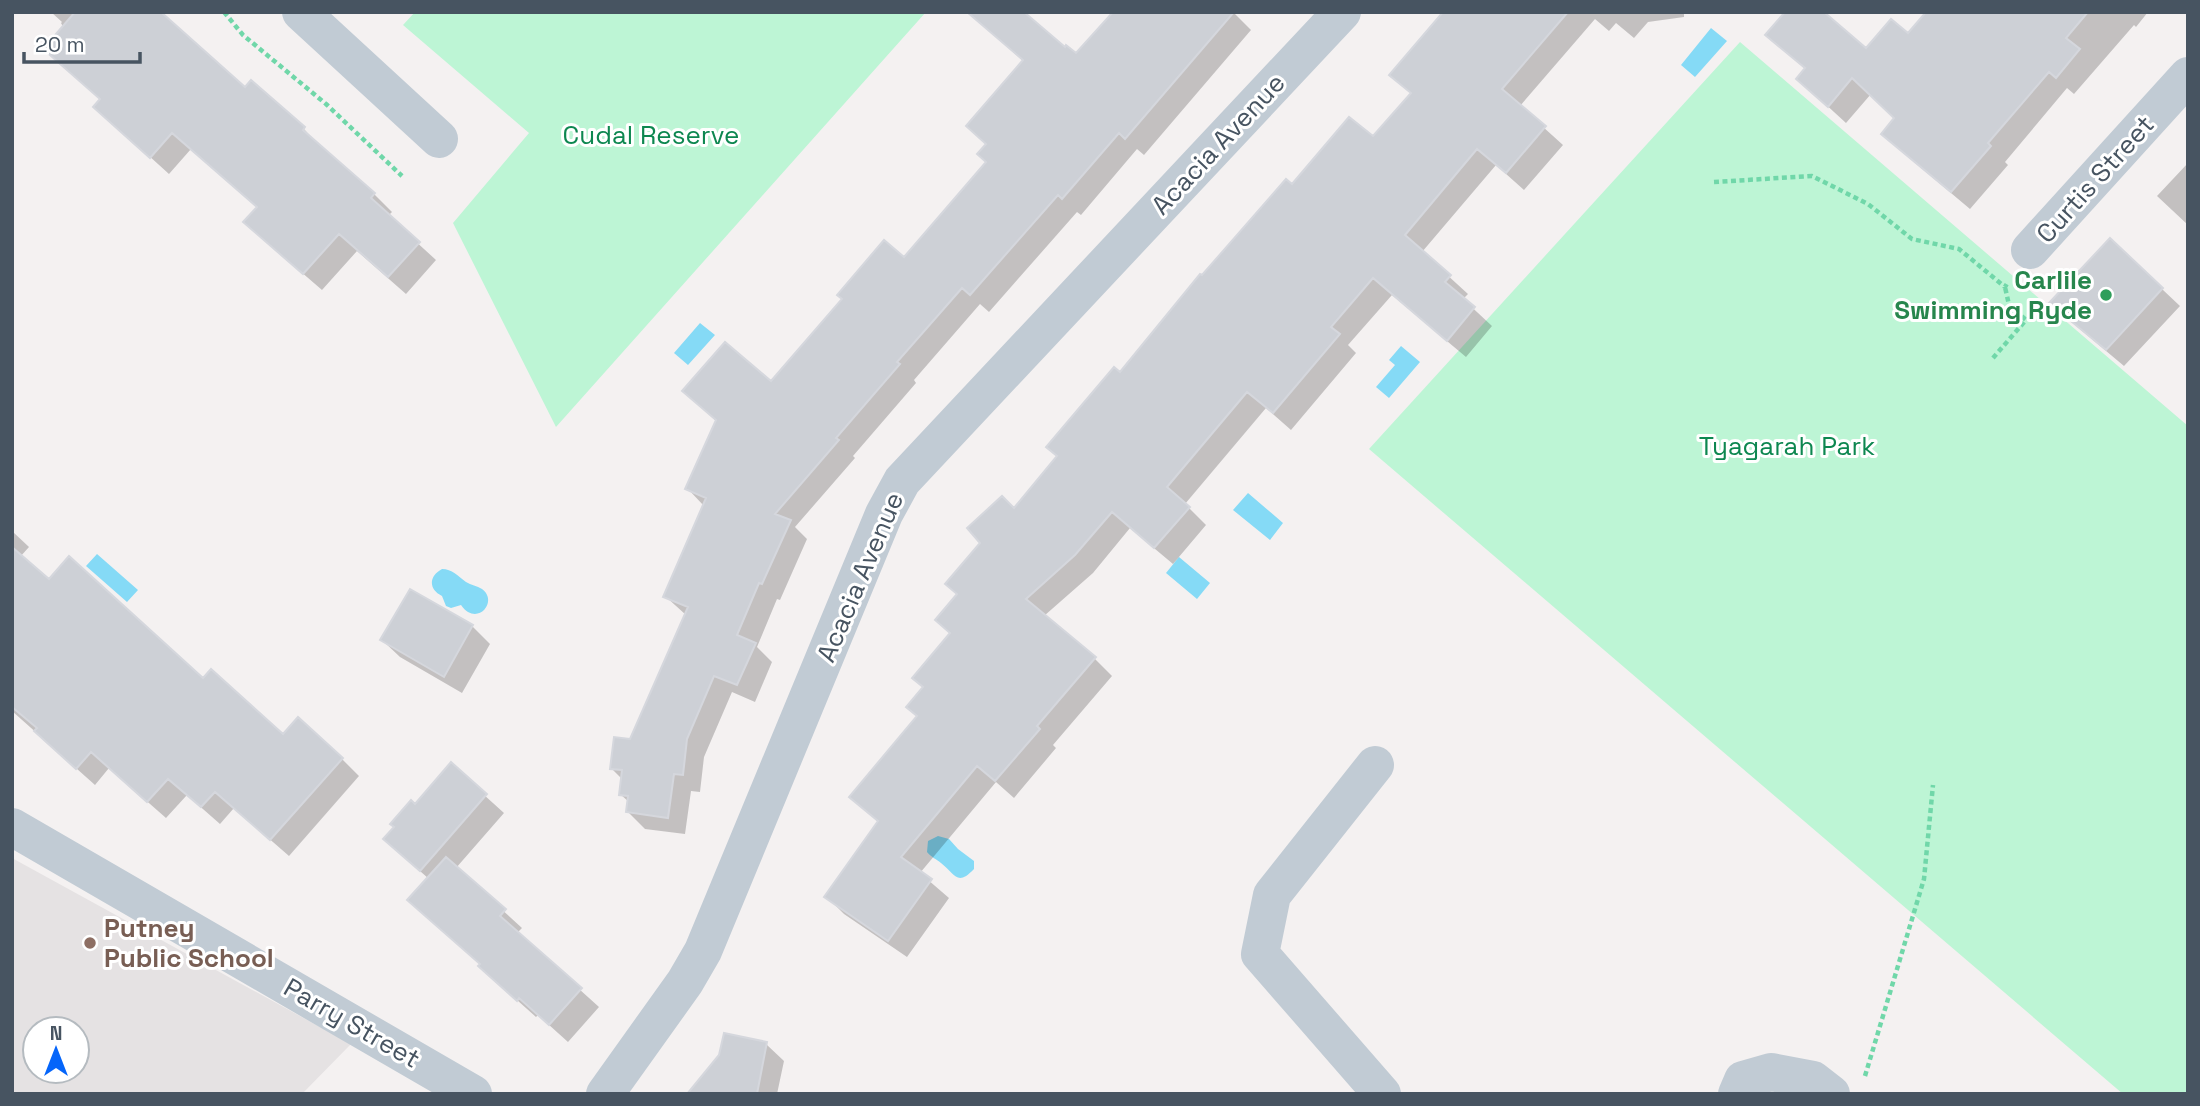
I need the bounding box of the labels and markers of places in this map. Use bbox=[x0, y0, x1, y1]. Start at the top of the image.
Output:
place label: Carlile Swimming Ryde bbox=[1894, 263, 2092, 327]
marker: Carlile Swimming Ryde bbox=[2098, 287, 2114, 303]
place label: Putney Public School bbox=[104, 911, 274, 975]
marker: Putney Public School bbox=[82, 935, 98, 951]

